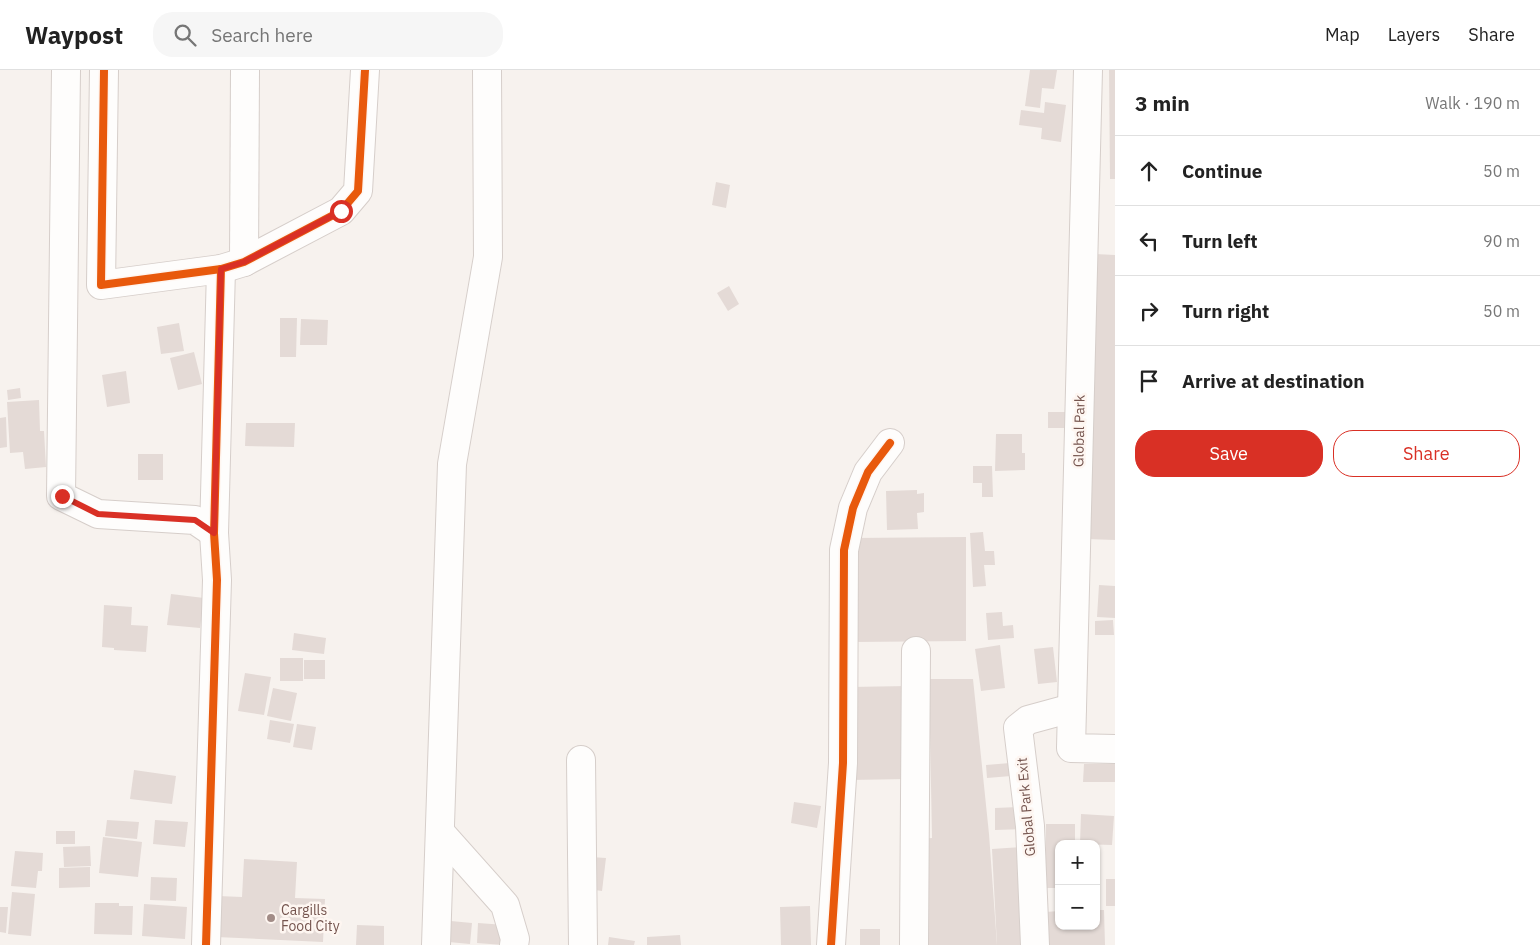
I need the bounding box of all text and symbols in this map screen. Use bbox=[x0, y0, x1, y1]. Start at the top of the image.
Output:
search box bbox=[153, 12, 503, 57]
text: Waypost bbox=[25, 19, 123, 51]
icon: search bbox=[171, 21, 199, 49]
text: Search here bbox=[211, 23, 313, 47]
text: Map bbox=[1325, 23, 1360, 46]
text: Layers bbox=[1388, 23, 1440, 46]
text: Share bbox=[1468, 23, 1515, 46]
text: 3 min bbox=[1135, 89, 1190, 117]
text: Walk · 190 m bbox=[1425, 93, 1520, 113]
icon: ahead bbox=[1135, 157, 1163, 185]
text: Continue bbox=[1182, 159, 1262, 183]
text: 50 m bbox=[1483, 161, 1520, 181]
route start bbox=[330, 200, 353, 223]
icon: left bbox=[1135, 227, 1163, 255]
text: Turn left bbox=[1182, 229, 1258, 253]
text: 90 m bbox=[1483, 231, 1520, 251]
icon: right bbox=[1135, 297, 1163, 325]
text: Turn right bbox=[1182, 299, 1269, 323]
text: 50 m bbox=[1483, 301, 1520, 321]
icon: arrive bbox=[1135, 367, 1163, 395]
text: Arrive at destination bbox=[1182, 369, 1365, 393]
street label: Global Park bbox=[1069, 394, 1089, 467]
button: Save bbox=[1135, 430, 1323, 477]
button: Share bbox=[1333, 430, 1520, 477]
route end bbox=[51, 485, 74, 508]
street label: Global Park Exit bbox=[1013, 757, 1039, 857]
map controls bbox=[1055, 840, 1100, 930]
button: + bbox=[1055, 840, 1100, 885]
button: − bbox=[1055, 885, 1100, 930]
place label: Cargills Food City bbox=[281, 901, 340, 935]
marker: Cargills Food City bbox=[265, 912, 277, 924]

